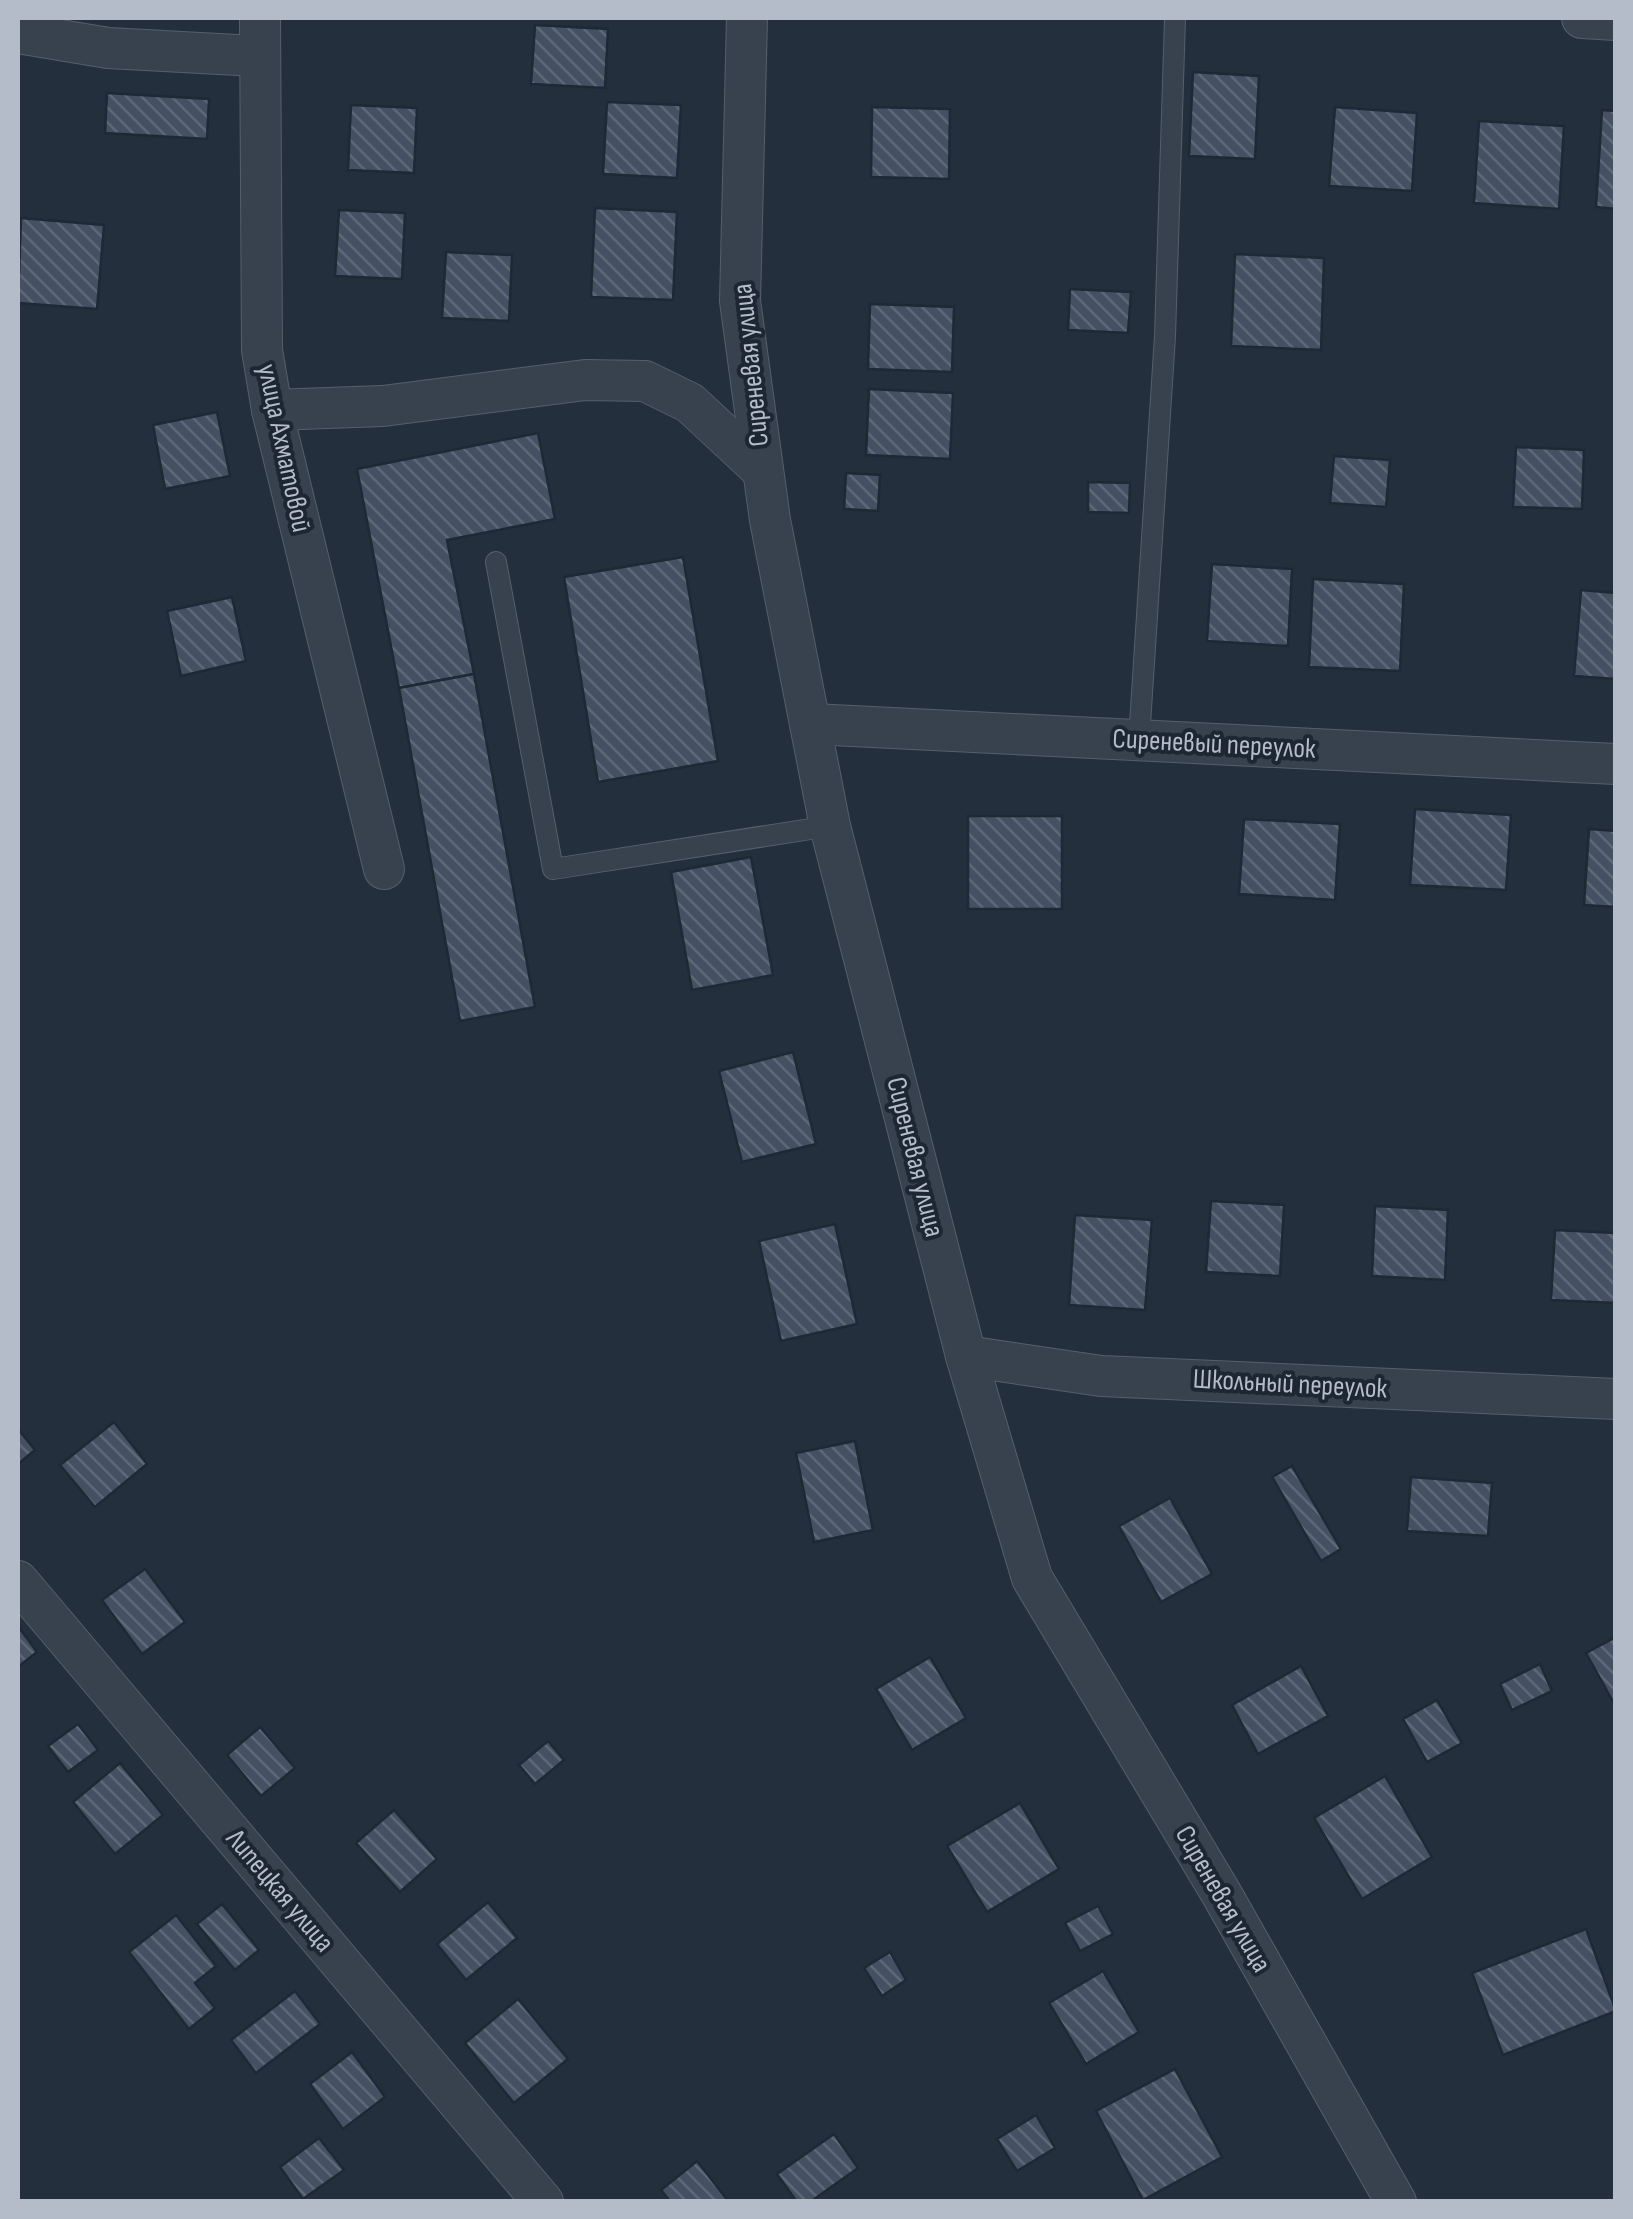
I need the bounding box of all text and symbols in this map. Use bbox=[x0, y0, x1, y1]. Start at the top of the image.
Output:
street label: Сиреневая улица bbox=[726, 282, 776, 448]
street label: улица Ахматовой bbox=[250, 361, 318, 535]
street label: Сиреневый переулок bbox=[1112, 722, 1317, 766]
street label: Сиреневая улица bbox=[879, 1074, 951, 1240]
street label: Школьный переулок bbox=[1192, 1362, 1388, 1406]
street label: Сиреневая улица bbox=[1168, 1820, 1278, 1978]
street label: Липецкая улица bbox=[219, 1822, 341, 1959]

